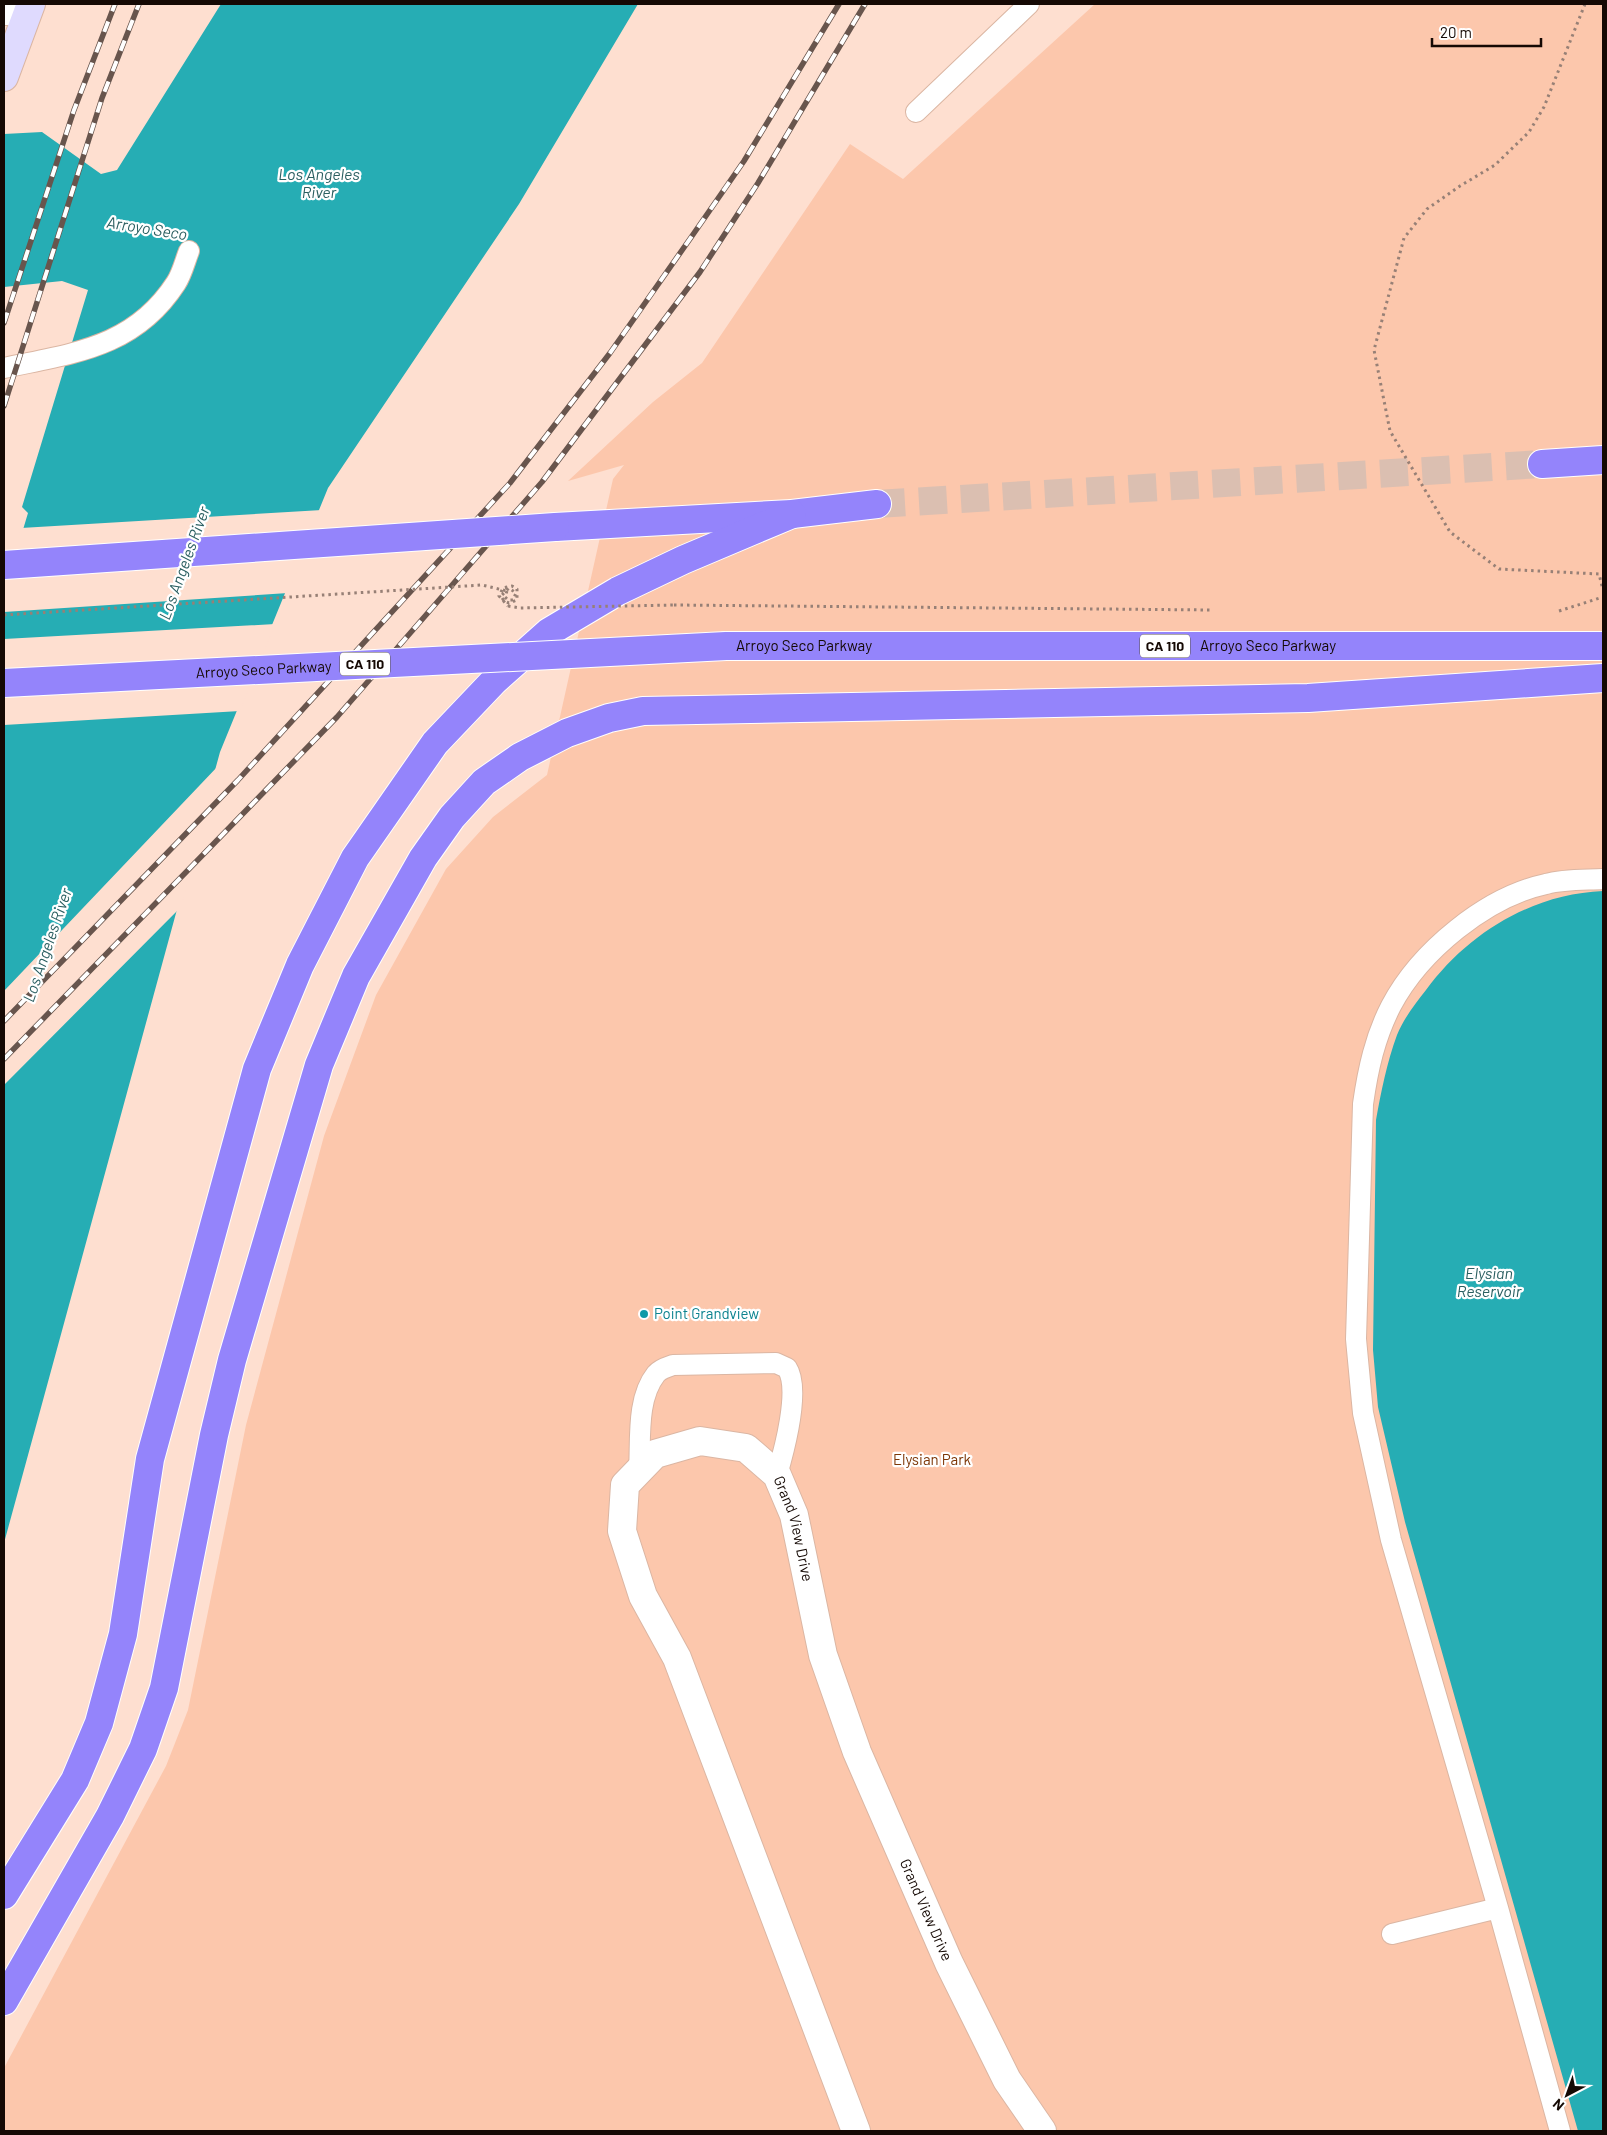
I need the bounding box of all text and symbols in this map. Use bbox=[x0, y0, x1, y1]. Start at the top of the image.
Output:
scale bar bbox=[1432, 15, 1541, 47]
text: 20 m bbox=[1440, 23, 1472, 41]
water label: Los Angeles River bbox=[278, 164, 360, 201]
water label: Arroyo Seco bbox=[106, 212, 189, 243]
water label: Los Angeles River bbox=[154, 502, 213, 622]
road number: CA 110 bbox=[1140, 634, 1190, 658]
street label: Arroyo Seco Parkway bbox=[736, 636, 872, 654]
street label: Arroyo Seco Parkway bbox=[1200, 636, 1336, 654]
road number: CA 110 bbox=[340, 652, 390, 676]
street label: Arroyo Seco Parkway bbox=[195, 656, 332, 681]
water label: Los Angeles River bbox=[18, 884, 75, 1004]
water label: Elysian Reservoir bbox=[1457, 1263, 1523, 1300]
place label: Point Grandview bbox=[654, 1304, 759, 1322]
marker: Point Grandview bbox=[638, 1308, 650, 1320]
park label: Elysian Park bbox=[893, 1450, 972, 1468]
street label: Grand View Drive bbox=[770, 1473, 818, 1583]
street label: Grand View Drive bbox=[897, 1856, 957, 1963]
north arrow bbox=[1542, 2070, 1592, 2120]
text: N bbox=[1549, 2096, 1567, 2115]

